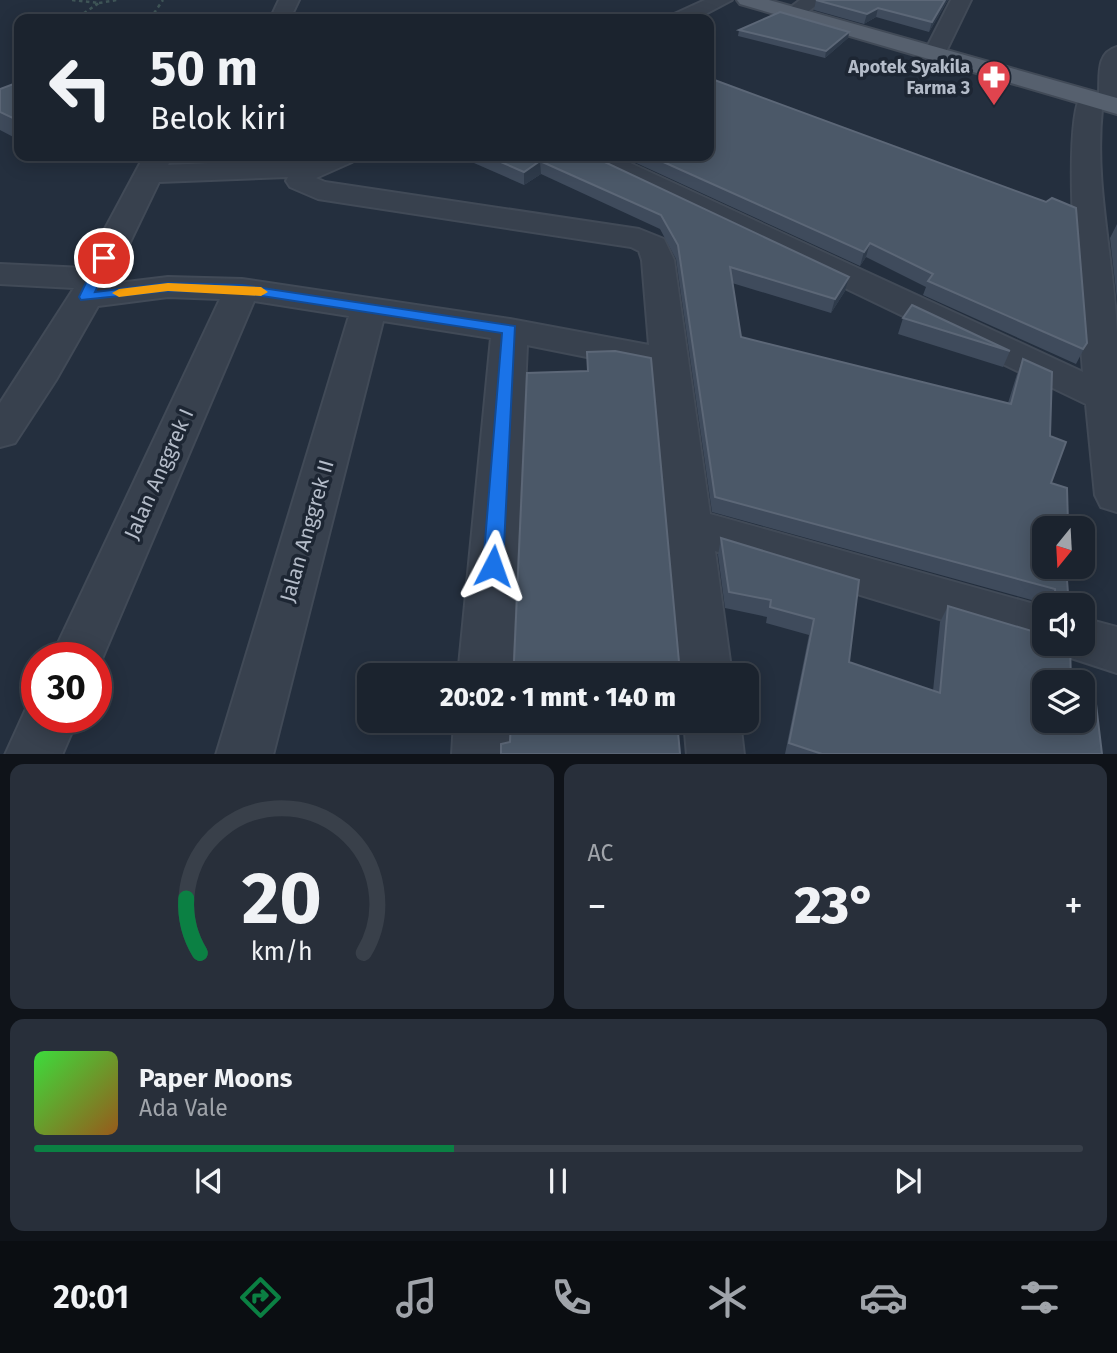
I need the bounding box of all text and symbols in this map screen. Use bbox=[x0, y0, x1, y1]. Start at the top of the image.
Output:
text: 50 m bbox=[150, 39, 258, 98]
icon: left bbox=[35, 42, 126, 133]
place label: Apotek Syakila Farma 3 bbox=[847, 56, 970, 99]
pharmacy icon: Apotek Syakila Farma 3 bbox=[975, 58, 1013, 107]
text: Belok kiri bbox=[150, 99, 286, 137]
pin bbox=[74, 228, 134, 288]
icon: arrive bbox=[85, 239, 123, 277]
street label: Jalan Anggrek I bbox=[119, 405, 199, 543]
street label: Jalan Anggrek II bbox=[274, 457, 340, 605]
north arrow bbox=[1032, 516, 1096, 579]
map controls bbox=[1032, 516, 1095, 733]
position arrow bbox=[456, 529, 530, 603]
button: sound bbox=[1032, 593, 1095, 656]
speed limit sign: 30 bbox=[21, 642, 112, 733]
button: layers bbox=[1032, 670, 1095, 733]
text: 20:02 · 1 mnt · 140 m bbox=[440, 682, 676, 713]
text: AC bbox=[588, 839, 613, 867]
text: 20 bbox=[242, 855, 322, 942]
text: 23° bbox=[795, 874, 876, 937]
text: − bbox=[588, 883, 607, 929]
text: + bbox=[1064, 883, 1083, 929]
text: km/h bbox=[251, 936, 313, 966]
text: Paper Moons bbox=[139, 1063, 292, 1094]
text: Ada Vale bbox=[139, 1094, 228, 1122]
icon: previous bbox=[190, 1162, 228, 1200]
icon: pause bbox=[539, 1162, 577, 1200]
icon: next bbox=[889, 1162, 927, 1200]
icon: directions bbox=[236, 1273, 285, 1322]
icon: music bbox=[392, 1273, 441, 1322]
icon: phone bbox=[547, 1273, 596, 1322]
icon: climate bbox=[703, 1273, 752, 1322]
icon: car bbox=[859, 1273, 908, 1322]
icon: filters bbox=[1015, 1273, 1064, 1322]
text: 20:01 bbox=[53, 1278, 129, 1316]

